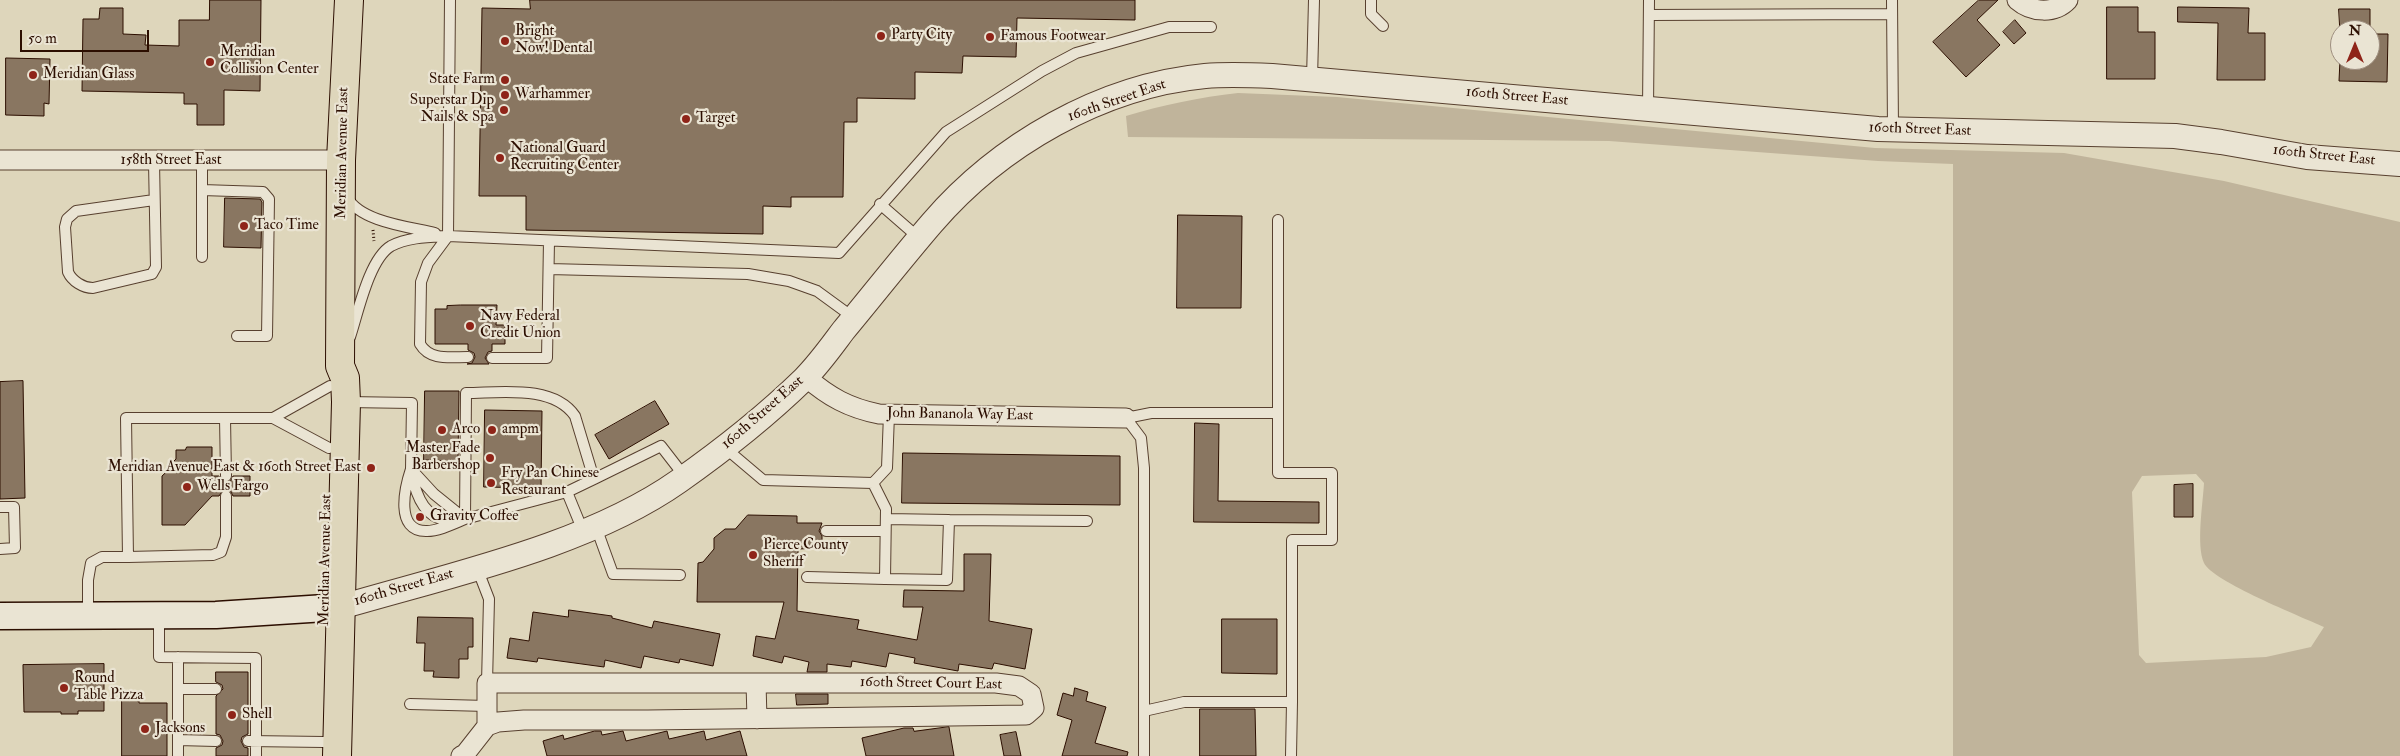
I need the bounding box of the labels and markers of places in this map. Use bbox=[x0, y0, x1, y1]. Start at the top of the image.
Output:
place label: Bright Now! Dental bbox=[515, 23, 593, 58]
place label: Party City bbox=[891, 27, 952, 45]
place label: Famous Footwear bbox=[1000, 28, 1106, 46]
marker: Party City bbox=[875, 30, 887, 42]
marker: Famous Footwear bbox=[984, 31, 996, 43]
marker: Bright Now! Dental bbox=[499, 35, 511, 47]
place label: Meridian Collision Center bbox=[220, 44, 319, 79]
marker: Meridian Collision Center bbox=[204, 56, 216, 68]
place label: Meridian Glass bbox=[43, 66, 134, 84]
marker: Meridian Glass bbox=[27, 69, 39, 81]
place label: State Farm bbox=[429, 71, 495, 89]
marker: State Farm bbox=[499, 74, 511, 86]
place label: Warhammer bbox=[515, 86, 590, 104]
marker: Warhammer bbox=[499, 89, 511, 101]
place label: Superstar Dip Nails & Spa bbox=[410, 92, 494, 127]
marker: Superstar Dip Nails & Spa bbox=[498, 104, 510, 116]
place label: Target bbox=[696, 110, 736, 128]
marker: Target bbox=[680, 113, 692, 125]
place label: National Guard Recruiting Center bbox=[510, 140, 619, 175]
marker: National Guard Recruiting Center bbox=[494, 152, 506, 164]
place label: Taco Time bbox=[254, 217, 319, 235]
marker: Taco Time bbox=[238, 220, 250, 232]
place label: Navy Federal Credit Union bbox=[480, 308, 561, 343]
marker: Navy Federal Credit Union bbox=[464, 320, 476, 332]
place label: Arco bbox=[452, 421, 480, 439]
place label: ampm bbox=[502, 421, 539, 439]
marker: Arco bbox=[436, 424, 448, 436]
marker: ampm bbox=[486, 424, 498, 436]
place label: Master Fade Barbershop bbox=[406, 440, 480, 475]
marker: Master Fade Barbershop bbox=[484, 452, 496, 464]
place label: Meridian Avenue East & 160th Street East bbox=[107, 459, 361, 477]
marker: Meridian Avenue East & 160th Street East bbox=[365, 462, 377, 474]
place label: Fry Pan Chinese Restaurant bbox=[501, 465, 599, 500]
marker: Fry Pan Chinese Restaurant bbox=[485, 477, 497, 489]
place label: Wells Fargo bbox=[197, 478, 268, 496]
marker: Wells Fargo bbox=[181, 481, 193, 493]
place label: Gravity Coffee bbox=[430, 508, 518, 526]
marker: Gravity Coffee bbox=[414, 511, 426, 523]
place label: Pierce County Sheriff bbox=[763, 537, 848, 572]
marker: Pierce County Sheriff bbox=[747, 549, 759, 561]
place label: Round Table Pizza bbox=[74, 670, 143, 705]
marker: Round Table Pizza bbox=[58, 682, 70, 694]
place label: Shell bbox=[242, 706, 272, 724]
marker: Shell bbox=[226, 709, 238, 721]
place label: Jacksons bbox=[155, 720, 205, 738]
marker: Jacksons bbox=[139, 723, 151, 735]

